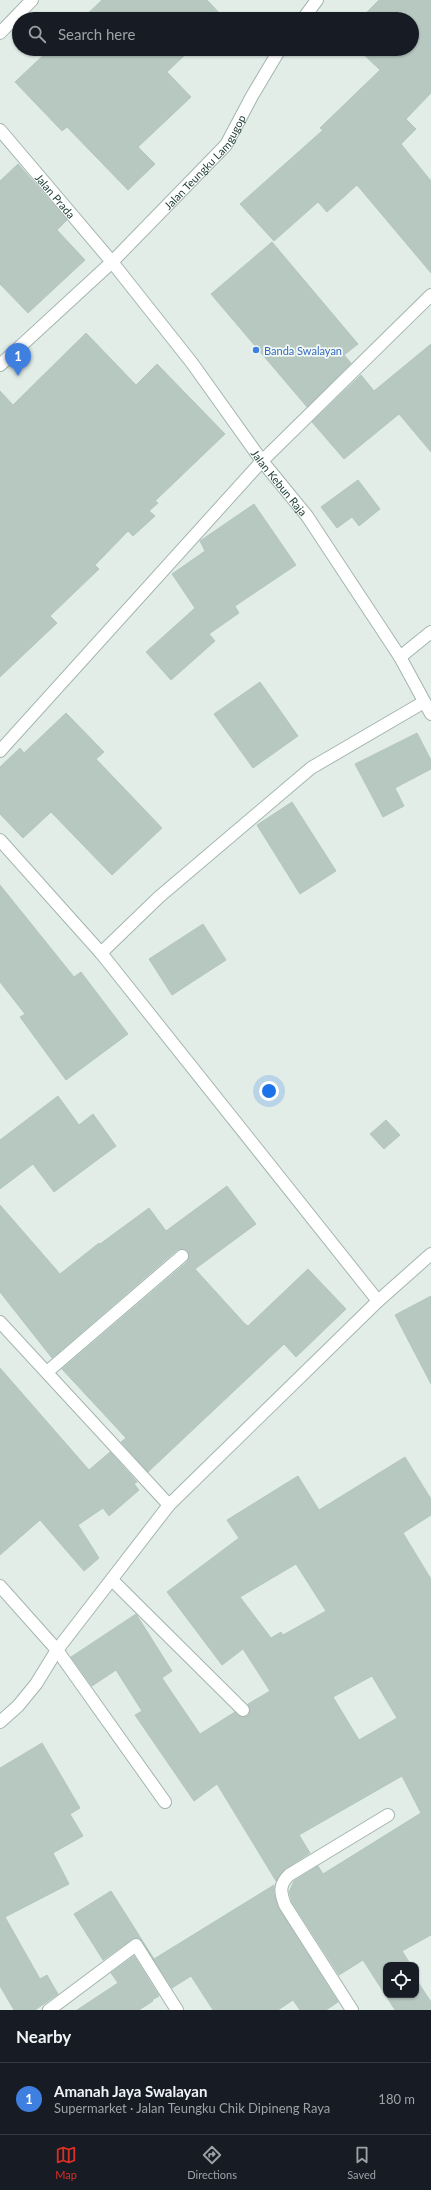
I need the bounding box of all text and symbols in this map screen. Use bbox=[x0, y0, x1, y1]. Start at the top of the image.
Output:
search box bbox=[12, 12, 419, 56]
icon: search bbox=[26, 23, 48, 45]
text: Search here bbox=[58, 25, 135, 43]
street label: Jalan Teungku Lamgugop bbox=[161, 112, 248, 212]
street label: Jalan Prada bbox=[33, 171, 78, 221]
pin: 1 bbox=[5, 343, 31, 376]
place label: Banda Swalayan bbox=[264, 344, 342, 357]
marker: Banda Swalayan bbox=[251, 345, 261, 355]
street label: Jalan Kebun Raja bbox=[249, 447, 310, 518]
your location bbox=[259, 1081, 279, 1101]
map controls bbox=[383, 1962, 419, 1998]
button: locate bbox=[383, 1962, 419, 1998]
text: Nearby bbox=[16, 2026, 71, 2047]
text: Amanah Jaya Swalayan bbox=[54, 2082, 207, 2100]
text: 1 bbox=[25, 2091, 33, 2107]
text: 180 m bbox=[378, 2091, 415, 2107]
text: Supermarket · Jalan Teungku Chik Dipineng Raya bbox=[54, 2100, 330, 2116]
tab: Map bbox=[55, 2144, 77, 2181]
tab: Directions bbox=[187, 2144, 237, 2181]
tab: Saved bbox=[347, 2144, 376, 2181]

